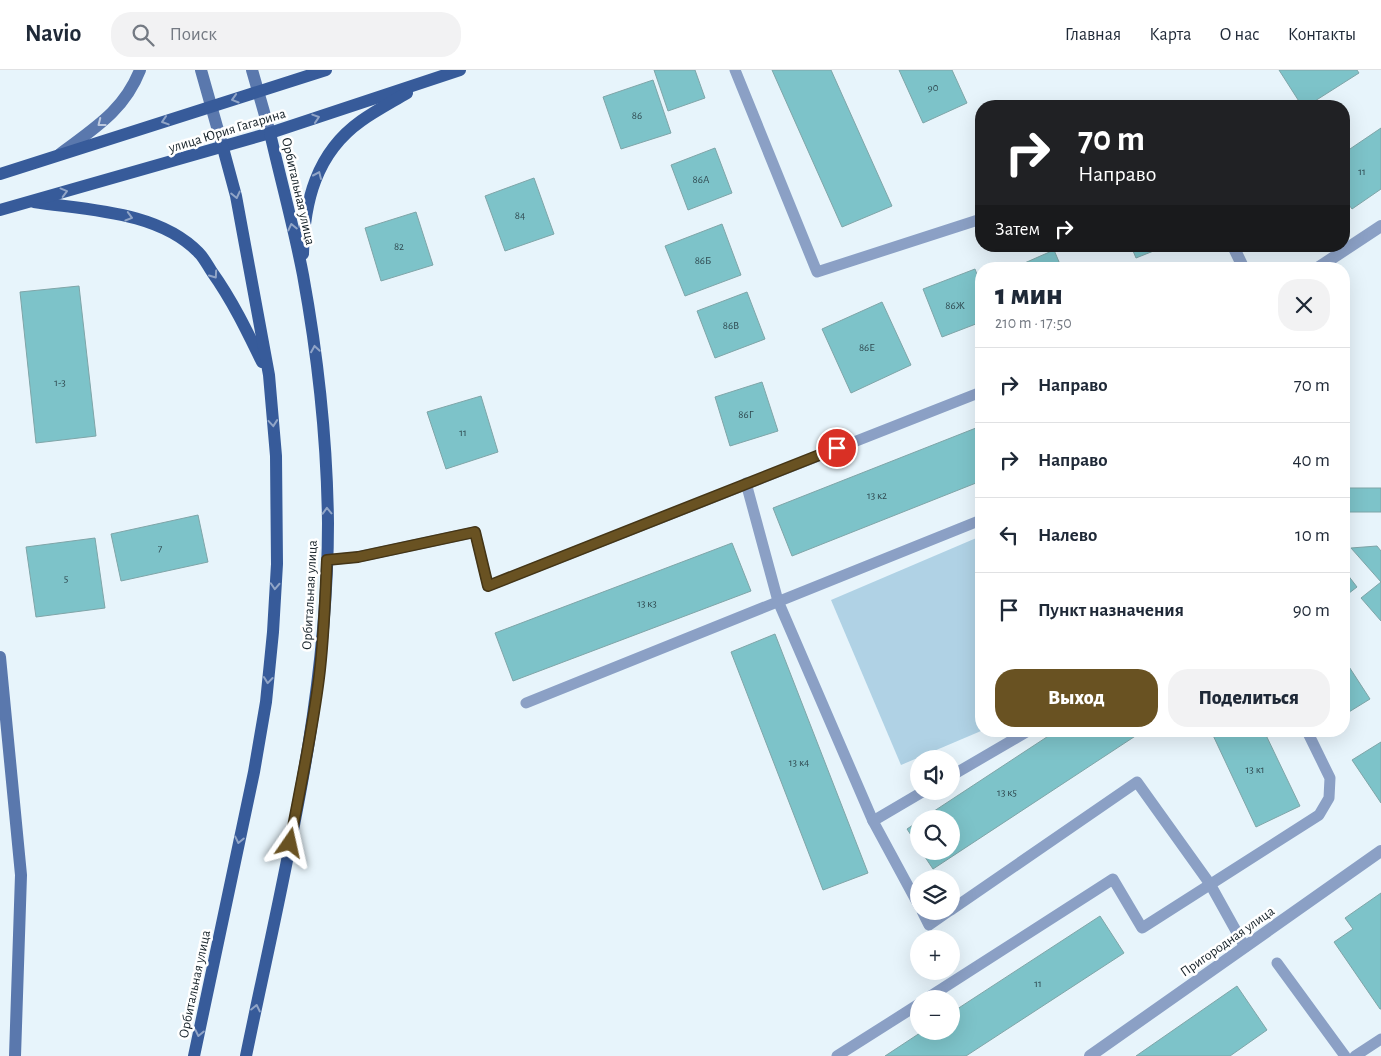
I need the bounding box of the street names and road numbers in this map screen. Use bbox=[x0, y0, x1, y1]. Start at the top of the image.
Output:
street label: улица Юрия Гагарина bbox=[166, 106, 288, 156]
street label: Орбитальная улица bbox=[279, 136, 317, 247]
street label: Орбитальная улица bbox=[300, 539, 320, 650]
street label: Пригородная улица bbox=[1178, 904, 1278, 980]
street label: Орбитальная улица bbox=[177, 928, 213, 1040]

